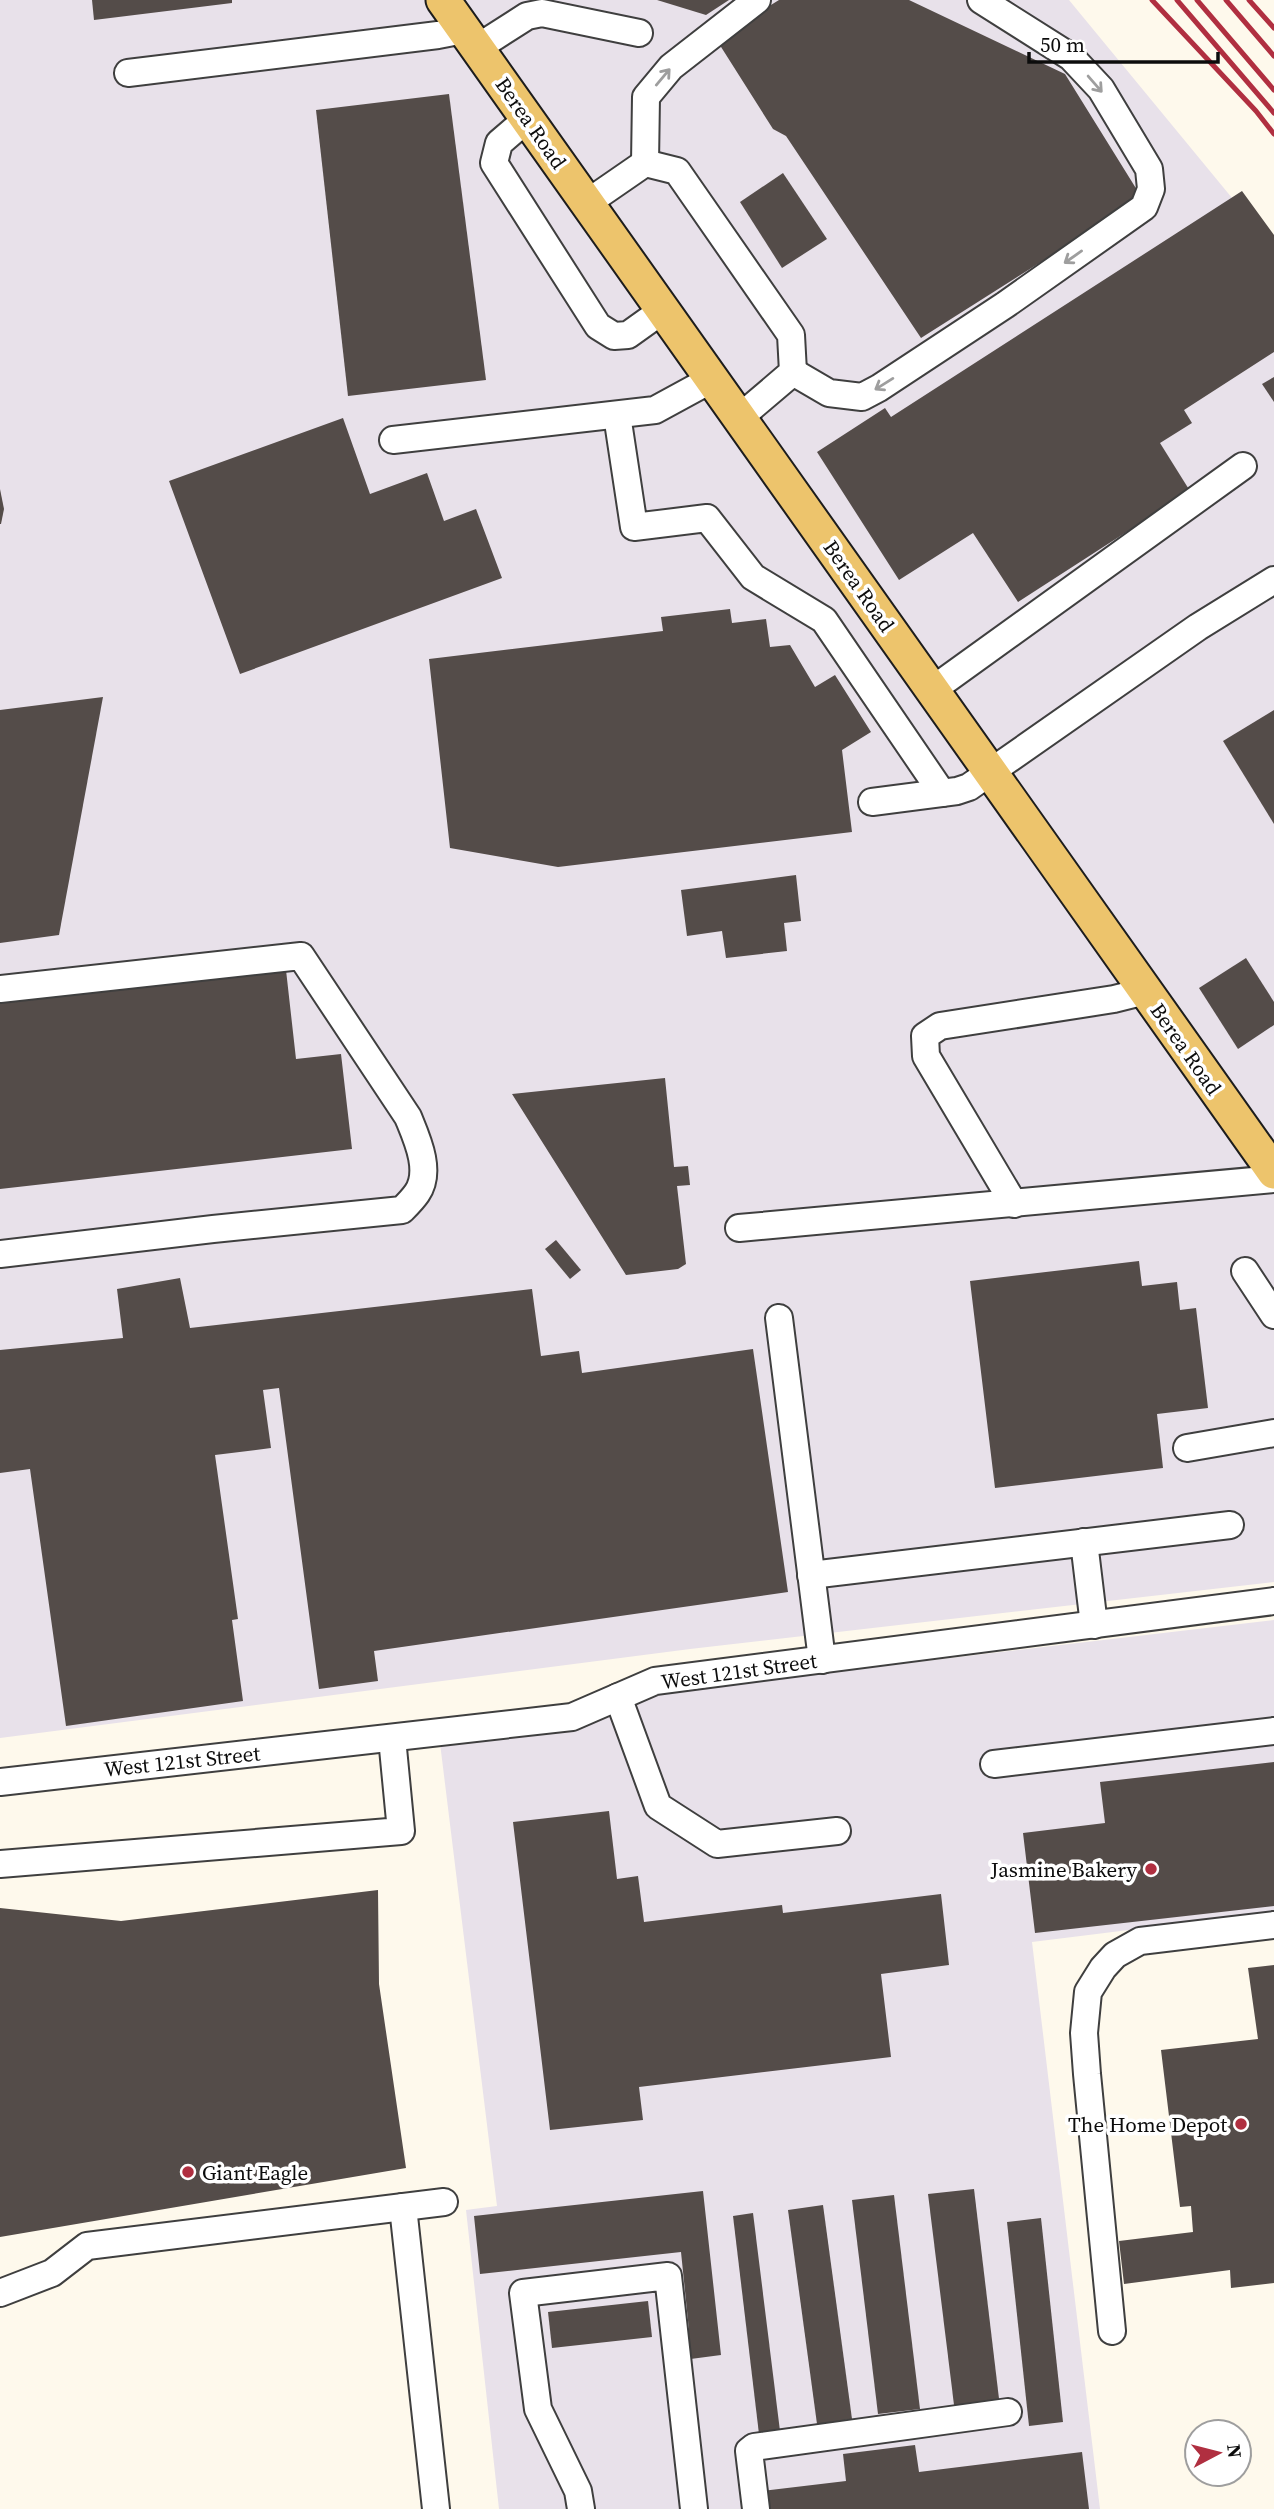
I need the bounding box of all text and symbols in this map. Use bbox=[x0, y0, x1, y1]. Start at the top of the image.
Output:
scale bar bbox=[1029, 21, 1218, 65]
text: 50 m bbox=[1040, 30, 1085, 59]
one-way arrow bbox=[655, 68, 671, 86]
street label: Berea Road bbox=[489, 71, 573, 175]
one-way arrow bbox=[1087, 74, 1103, 92]
one-way arrow bbox=[1064, 250, 1083, 264]
one-way arrow bbox=[875, 378, 895, 392]
street label: Berea Road bbox=[817, 534, 901, 638]
street label: Berea Road bbox=[1144, 997, 1228, 1101]
street label: West 121st Street bbox=[659, 1646, 819, 1696]
street label: West 121st Street bbox=[102, 1738, 262, 1784]
place label: Jasmine Bakery bbox=[990, 1855, 1137, 1884]
marker: Jasmine Bakery bbox=[1143, 1861, 1159, 1877]
place label: The Home Depot bbox=[1068, 2110, 1227, 2139]
marker: The Home Depot bbox=[1233, 2116, 1249, 2132]
place label: Giant Eagle bbox=[202, 2158, 308, 2187]
marker: Giant Eagle bbox=[180, 2164, 196, 2180]
north arrow bbox=[1183, 2418, 1253, 2488]
text: N bbox=[1221, 2442, 1249, 2460]

